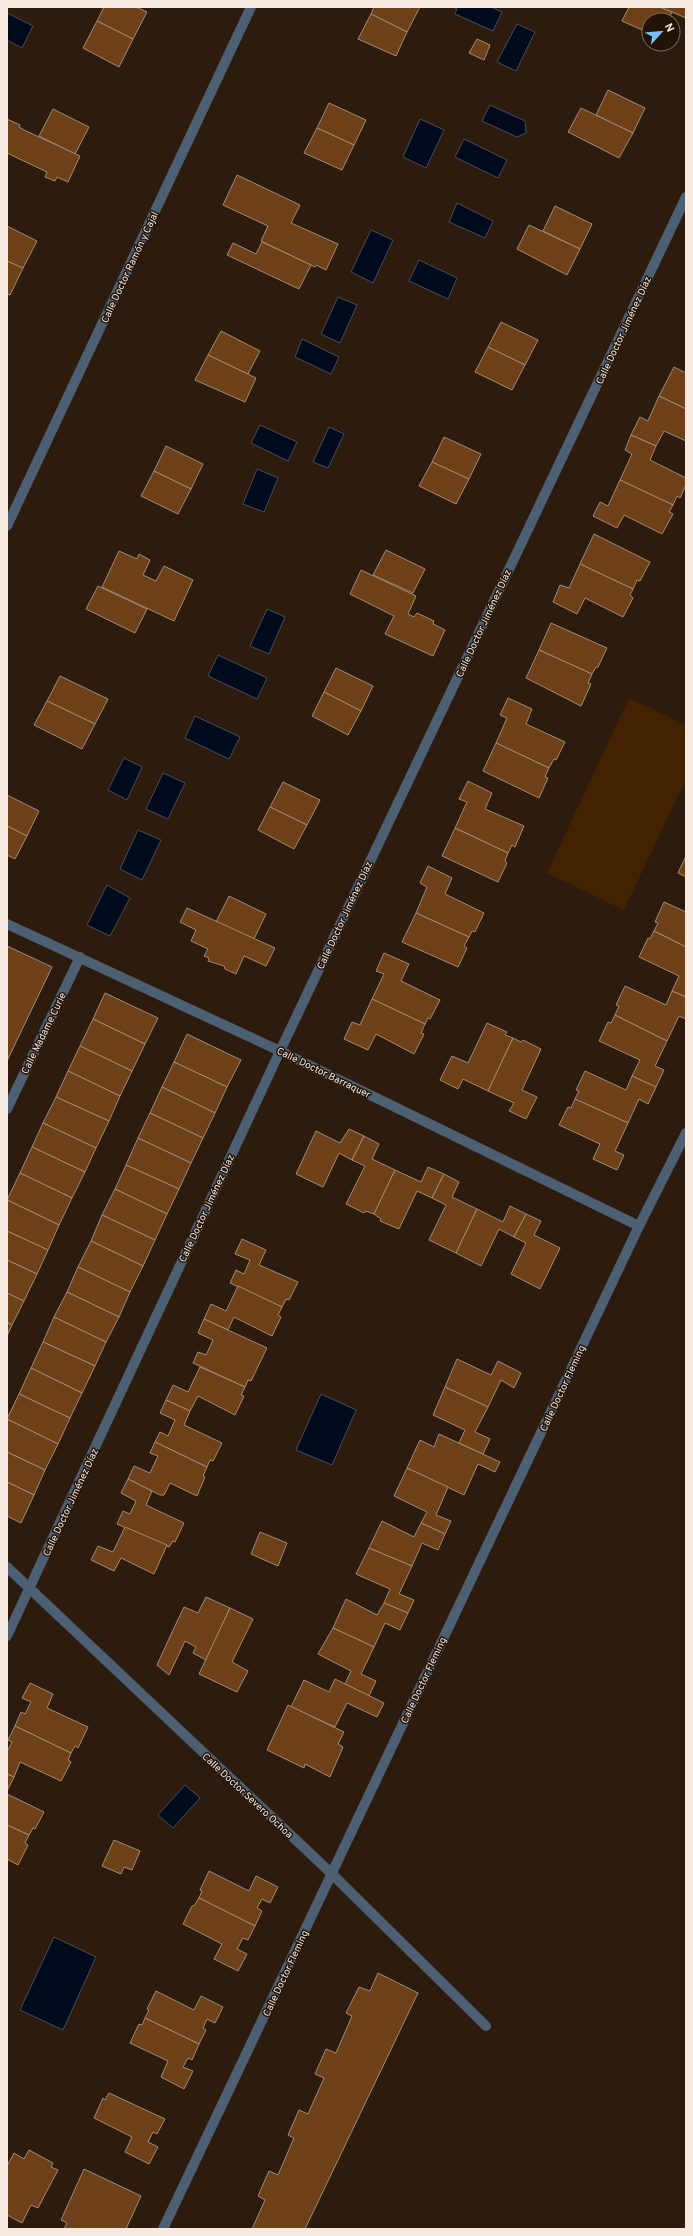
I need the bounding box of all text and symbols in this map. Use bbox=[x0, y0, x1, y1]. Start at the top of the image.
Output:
north arrow bbox=[641, 12, 681, 52]
text: N bbox=[661, 21, 677, 35]
street label: Calle Doctor Ramón y Cajal bbox=[99, 210, 162, 326]
street label: Calle Doctor Jiménez Díaz bbox=[594, 275, 655, 387]
street label: Calle Doctor Jiménez Díaz bbox=[454, 568, 515, 680]
street label: Calle Doctor Jiménez Díaz bbox=[315, 860, 376, 972]
street label: Calle Madame Curie bbox=[19, 991, 70, 1077]
street label: Calle Doctor Barraquer bbox=[274, 1045, 373, 1102]
street label: Calle Doctor Jiménez Díaz bbox=[177, 1153, 238, 1265]
street label: Calle Doctor Fleming bbox=[538, 1343, 589, 1434]
street label: Calle Doctor Jiménez Díaz bbox=[41, 1447, 102, 1559]
street label: Calle Doctor Fleming bbox=[399, 1635, 450, 1726]
street label: Calle Doctor Severo Ochoa bbox=[199, 1751, 295, 1842]
street label: Calle Doctor Fleming bbox=[261, 1928, 312, 2019]

